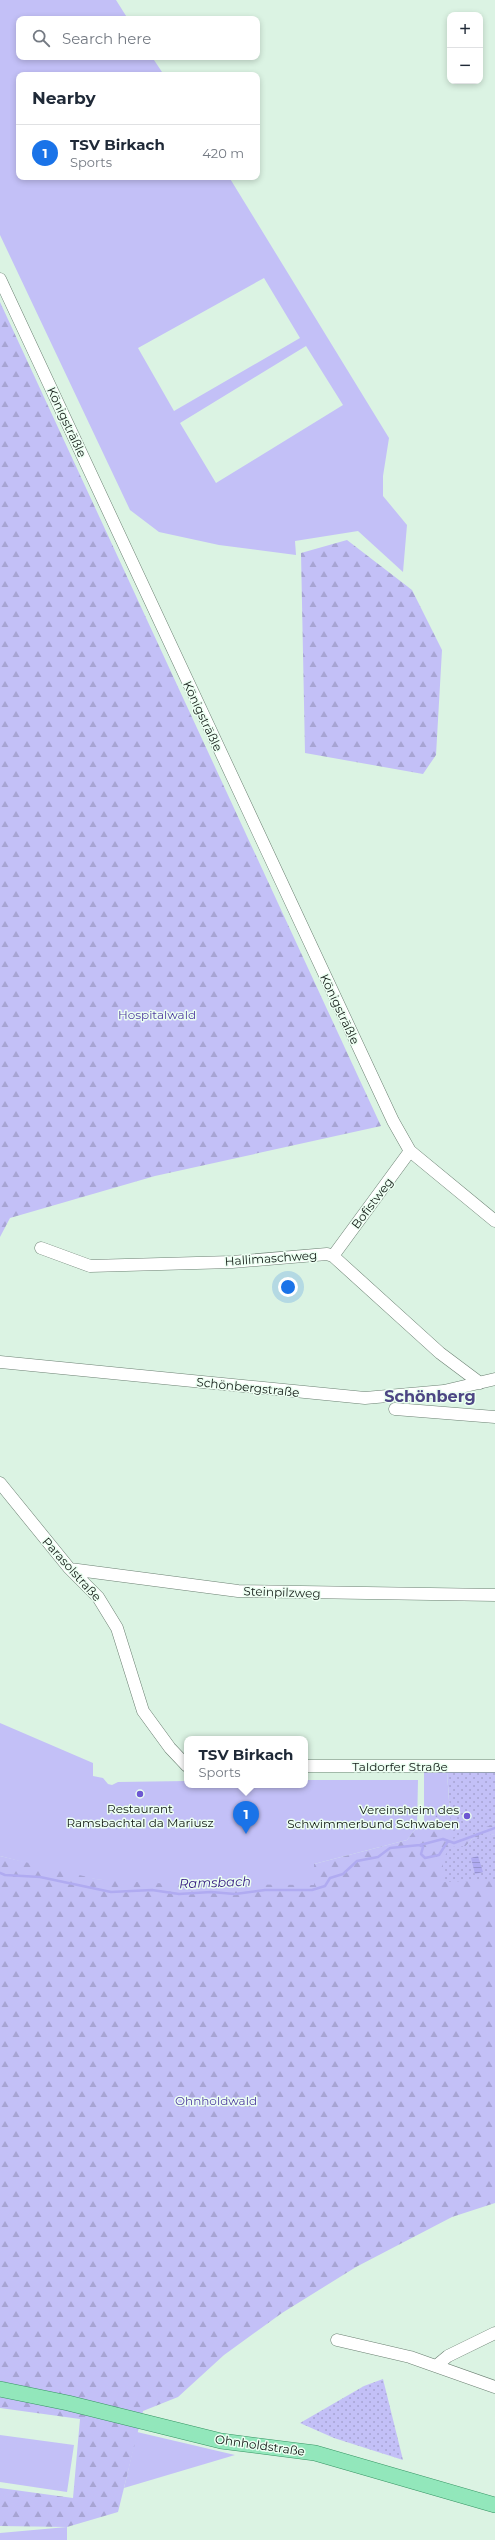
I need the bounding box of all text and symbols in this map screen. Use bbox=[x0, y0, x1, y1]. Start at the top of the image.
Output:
map controls bbox=[447, 12, 483, 84]
button: + bbox=[447, 12, 483, 48]
search box bbox=[16, 16, 260, 60]
icon: search bbox=[30, 27, 52, 49]
text: Search here bbox=[62, 29, 151, 48]
button: − bbox=[447, 48, 483, 84]
text: Nearby bbox=[32, 88, 96, 108]
text: TSV Birkach bbox=[70, 135, 165, 154]
text: 1 bbox=[42, 145, 48, 161]
text: 420 m bbox=[202, 145, 244, 161]
text: Sports bbox=[70, 154, 112, 170]
street label: Königsträßle bbox=[44, 384, 90, 460]
street label: Königsträßle bbox=[180, 678, 226, 754]
street label: Königsträßle bbox=[317, 971, 363, 1047]
park label: Hospitalwald bbox=[118, 1007, 196, 1022]
street label: Bofistweg bbox=[348, 1174, 396, 1232]
street label: Hallimaschweg bbox=[224, 1247, 318, 1269]
your location bbox=[278, 1277, 298, 1297]
street label: Schönbergstraße bbox=[196, 1374, 300, 1400]
district label: Schönberg bbox=[384, 1387, 476, 1406]
street label: Parasolstraße bbox=[39, 1534, 105, 1604]
street label: Steinpilzweg bbox=[243, 1583, 321, 1601]
popup bbox=[184, 1736, 308, 1788]
text: TSV Birkach bbox=[199, 1745, 293, 1764]
street label: Taldorfer Straße bbox=[352, 1759, 448, 1774]
text: Sports bbox=[199, 1764, 241, 1780]
marker: Restaurant Ramsbachtal da Mariusz bbox=[135, 1789, 145, 1799]
place label: Restaurant Ramsbachtal da Mariusz bbox=[66, 1801, 214, 1830]
pin: 1 bbox=[233, 1801, 259, 1834]
place label: Vereinsheim des Schwimmerbund Schwaben bbox=[287, 1802, 459, 1831]
marker: Vereinsheim des Schwimmerbund Schwaben bbox=[462, 1811, 472, 1821]
water label: Ramsbach bbox=[179, 1873, 251, 1891]
park label: Ohnholdwald bbox=[175, 2093, 257, 2108]
street label: Ohnholdstraße bbox=[214, 2431, 306, 2459]

